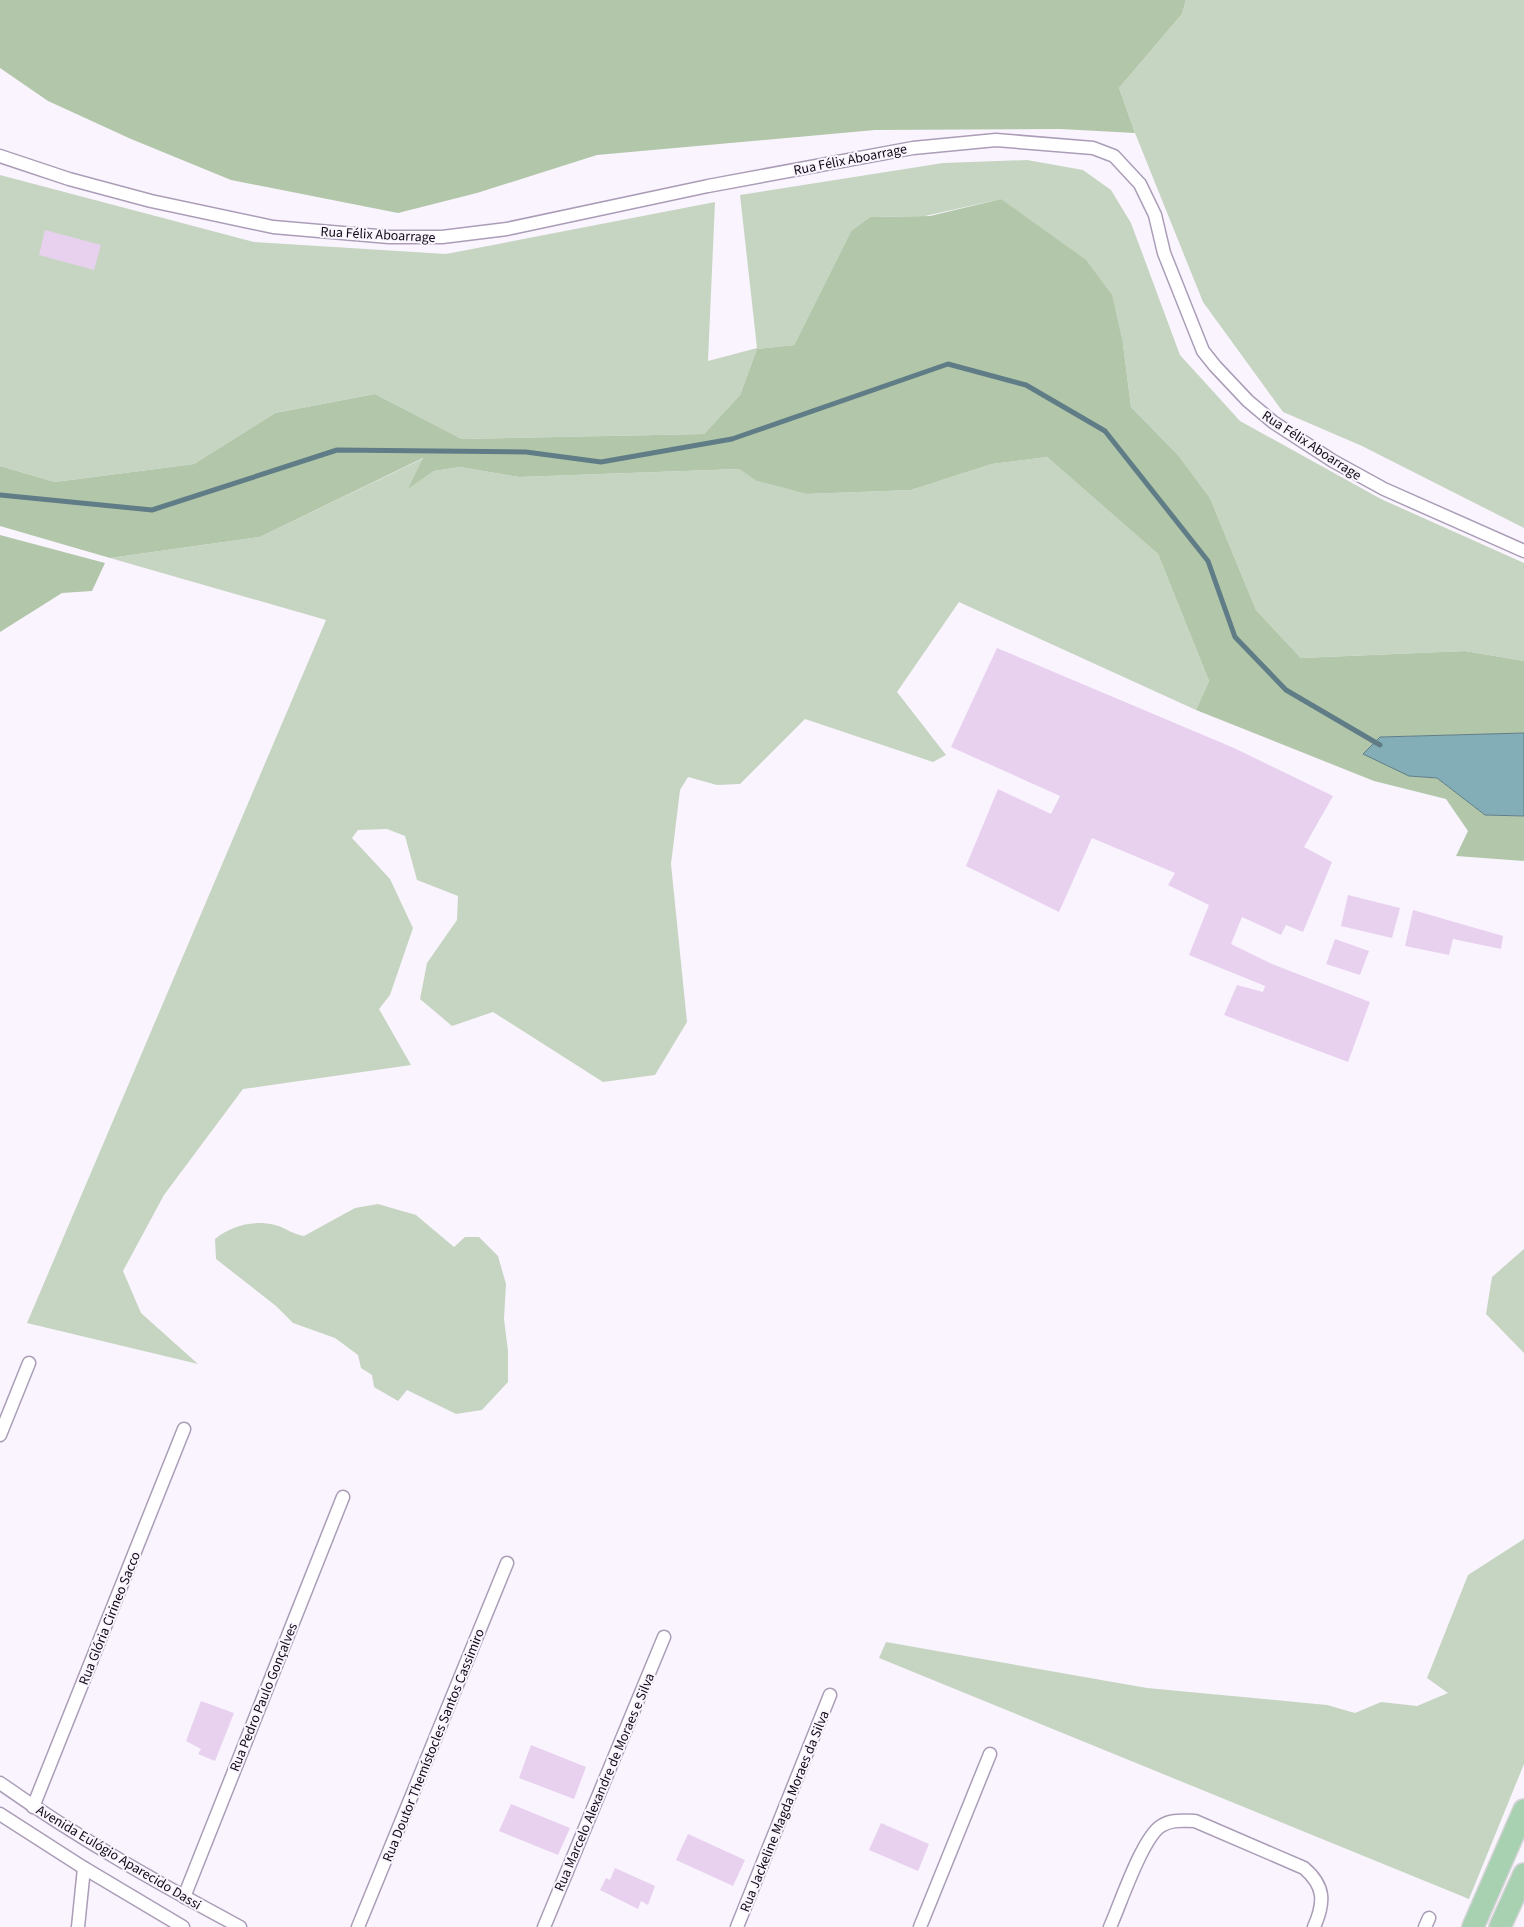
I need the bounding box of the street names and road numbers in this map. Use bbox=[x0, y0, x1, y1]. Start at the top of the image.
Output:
street label: Rua Félix Aboarrage bbox=[792, 139, 909, 181]
street label: Rua Félix Aboarrage bbox=[320, 222, 436, 248]
street label: Rua Félix Aboarrage bbox=[1258, 406, 1365, 486]
street label: Rua Glória Cirineo Sacco bbox=[74, 1549, 146, 1688]
street label: Rua Pedro Paulo Gonçalves bbox=[225, 1620, 303, 1775]
street label: Rua Doutor Themístocles Santos Cassimiro bbox=[378, 1626, 490, 1865]
street label: Rua Marcelo Alexandre de Moraes e Silva bbox=[550, 1670, 660, 1895]
street label: Rua Jackeline Magda Moraes da Silva bbox=[735, 1708, 835, 1915]
street label: Avenida Eulógio Aparecido Dassi bbox=[32, 1801, 205, 1915]

